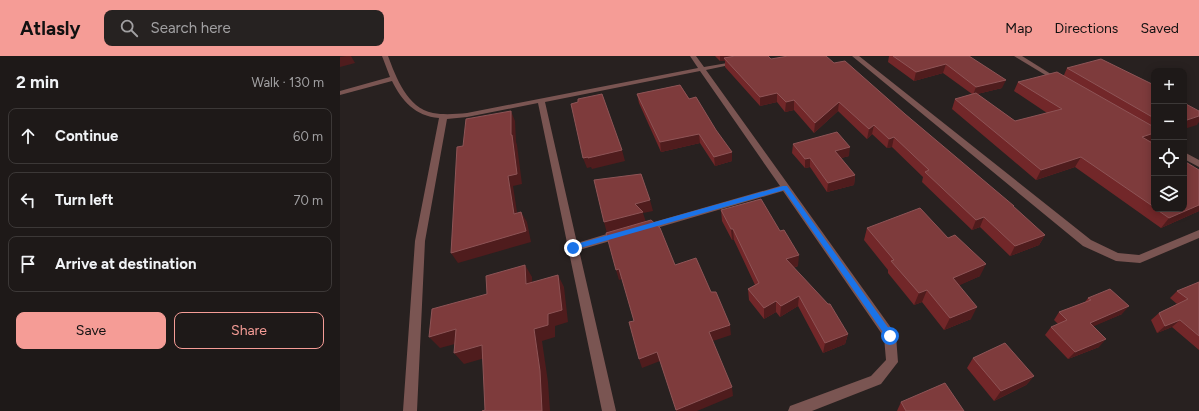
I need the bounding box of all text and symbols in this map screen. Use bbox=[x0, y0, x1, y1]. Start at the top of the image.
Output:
search box bbox=[104, 10, 384, 46]
text: Atlasly bbox=[20, 17, 80, 40]
icon: search bbox=[118, 17, 140, 39]
text: Search here bbox=[150, 19, 231, 37]
text: Map bbox=[1005, 20, 1033, 37]
text: Directions bbox=[1055, 20, 1118, 37]
text: Saved bbox=[1140, 20, 1179, 37]
map controls bbox=[1151, 68, 1187, 212]
button: + bbox=[1151, 68, 1187, 104]
text: 2 min bbox=[16, 72, 59, 92]
text: Walk · 130 m bbox=[251, 75, 324, 90]
button: − bbox=[1151, 104, 1187, 140]
icon: ahead bbox=[17, 125, 39, 147]
text: Continue bbox=[55, 127, 118, 145]
text: 60 m bbox=[293, 129, 323, 144]
button: locate bbox=[1151, 140, 1187, 176]
button: layers bbox=[1151, 176, 1187, 212]
icon: left bbox=[17, 189, 39, 211]
text: Turn left bbox=[55, 191, 113, 209]
text: 70 m bbox=[293, 193, 323, 208]
route end bbox=[564, 239, 582, 257]
icon: arrive bbox=[17, 253, 39, 275]
text: Arrive at destination bbox=[55, 255, 196, 273]
button: Save bbox=[16, 312, 166, 349]
button: Share bbox=[174, 312, 324, 349]
route start bbox=[881, 327, 899, 345]

